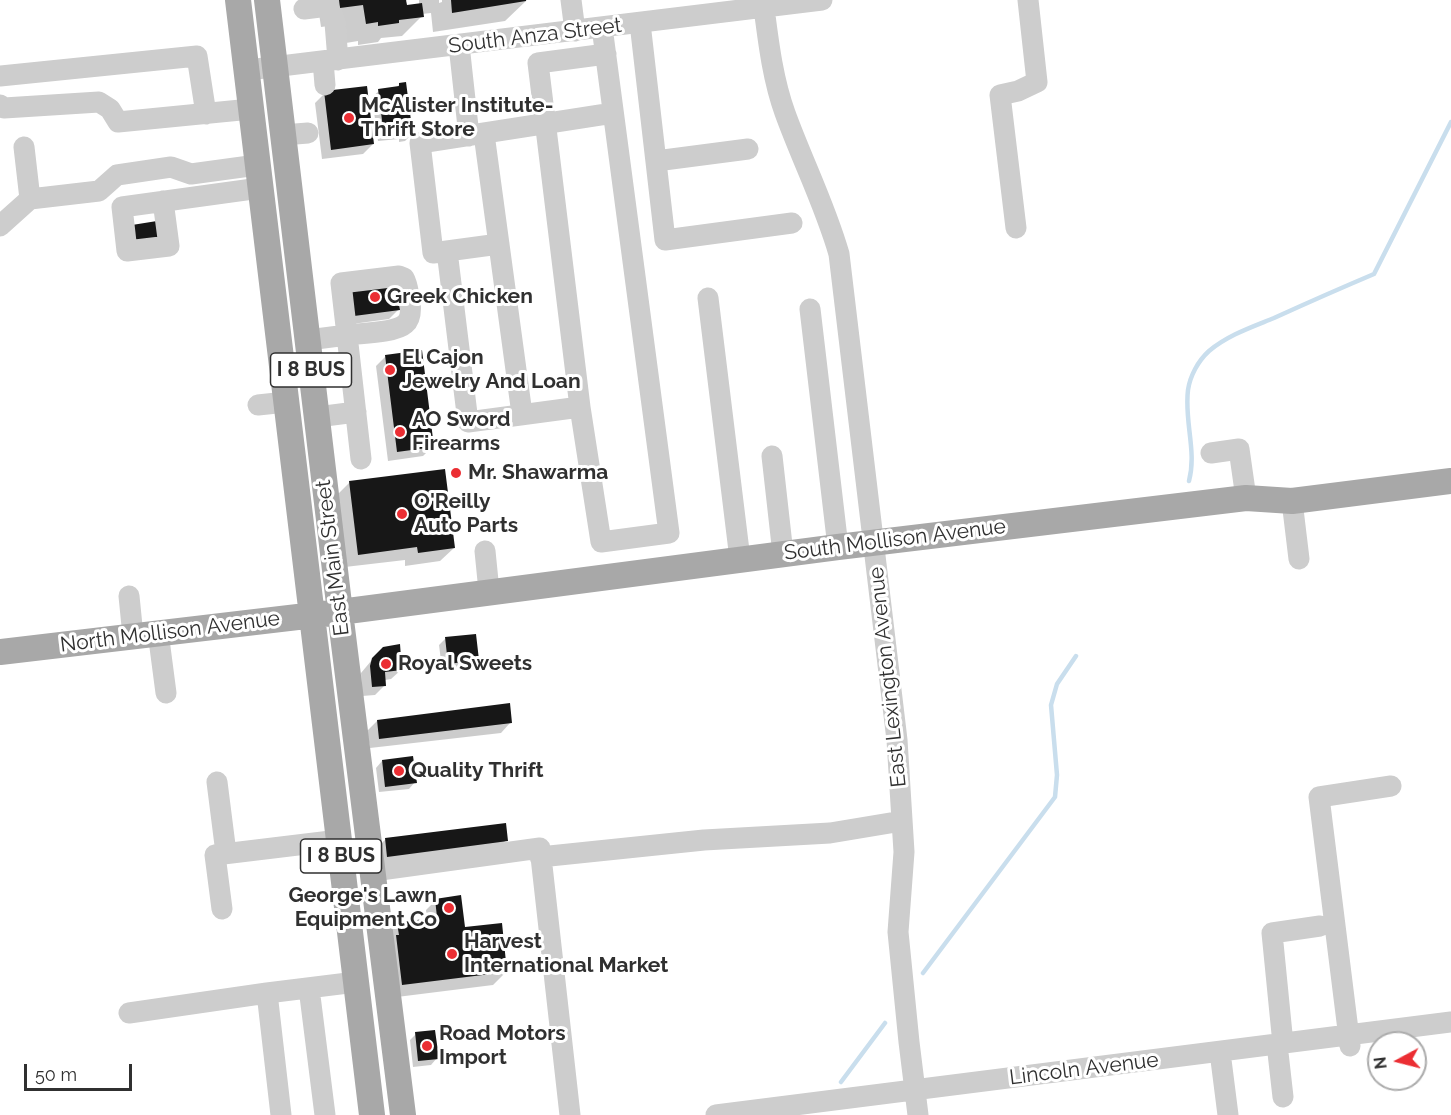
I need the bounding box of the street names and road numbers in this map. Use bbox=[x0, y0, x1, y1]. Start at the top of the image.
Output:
street label: South Anza Street bbox=[447, 13, 623, 59]
road number: I 8 BUS bbox=[270, 353, 352, 387]
street label: East Main Street bbox=[311, 479, 355, 637]
street label: South Mollison Avenue bbox=[783, 514, 1007, 566]
street label: East Lexington Avenue bbox=[864, 565, 912, 789]
street label: North Mollison Avenue bbox=[59, 606, 281, 658]
road number: I 8 BUS bbox=[300, 839, 382, 873]
street label: Lincoln Avenue bbox=[1008, 1047, 1160, 1091]

